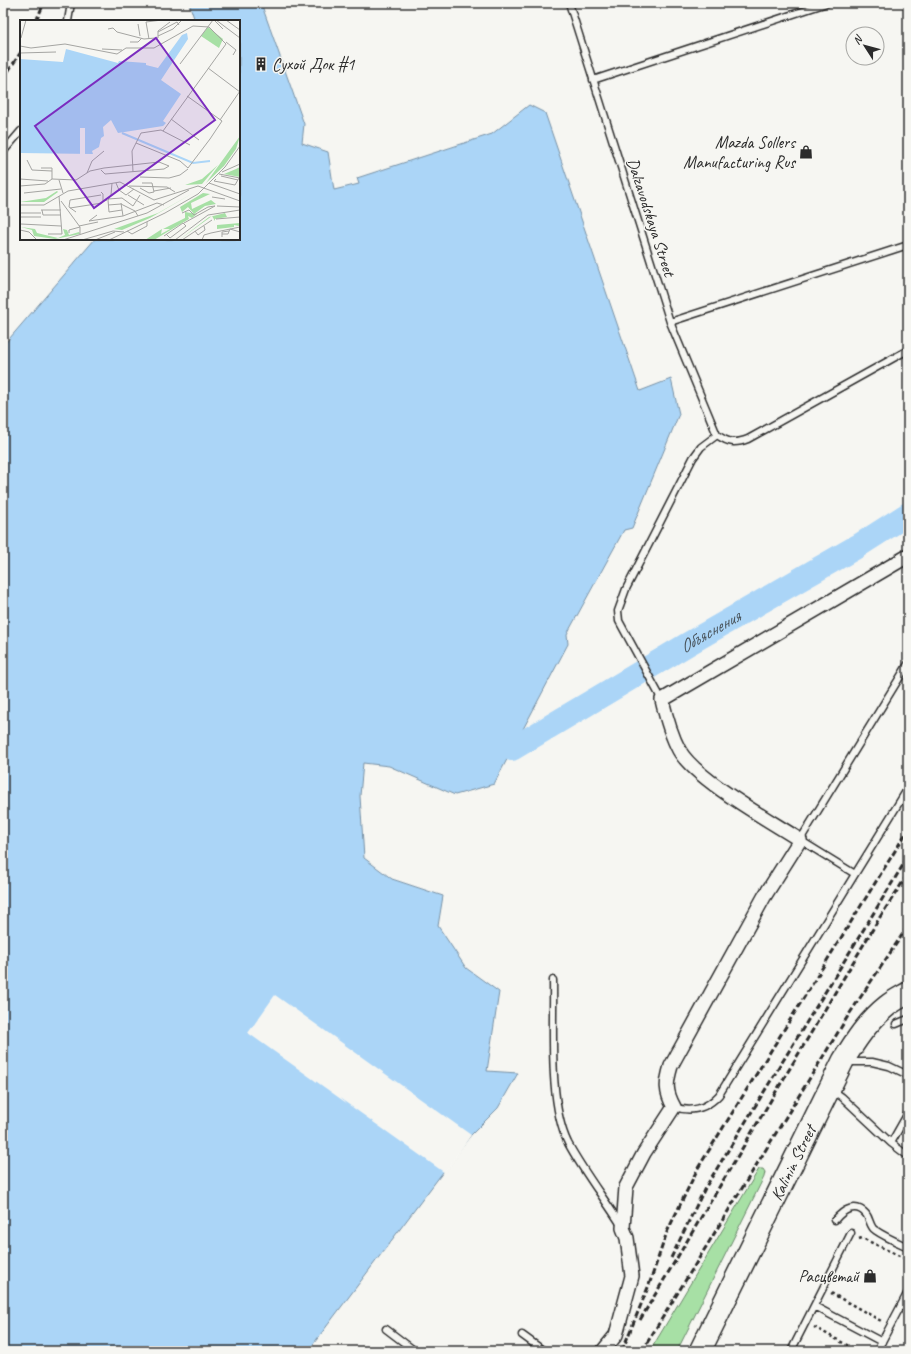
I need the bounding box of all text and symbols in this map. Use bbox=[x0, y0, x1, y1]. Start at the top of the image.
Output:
inset map bbox=[20, 20, 240, 240]
north arrow bbox=[845, 26, 885, 66]
text: N bbox=[849, 31, 866, 47]
place label: Сухой Док #1 bbox=[272, 54, 356, 75]
building icon: Сухой Док #1 bbox=[253, 56, 269, 72]
place label: Mazda Sollers Manufacturing Rus bbox=[683, 132, 797, 173]
shop icon: Mazda Sollers Manufacturing Rus bbox=[798, 144, 814, 160]
street label: Dalzavodskaya Street bbox=[622, 155, 681, 281]
water label: Объяснения bbox=[675, 604, 746, 658]
street label: Kalinin Street bbox=[766, 1120, 821, 1204]
place label: Расцветай bbox=[798, 1266, 860, 1287]
shop icon: Расцветай bbox=[862, 1268, 878, 1284]

